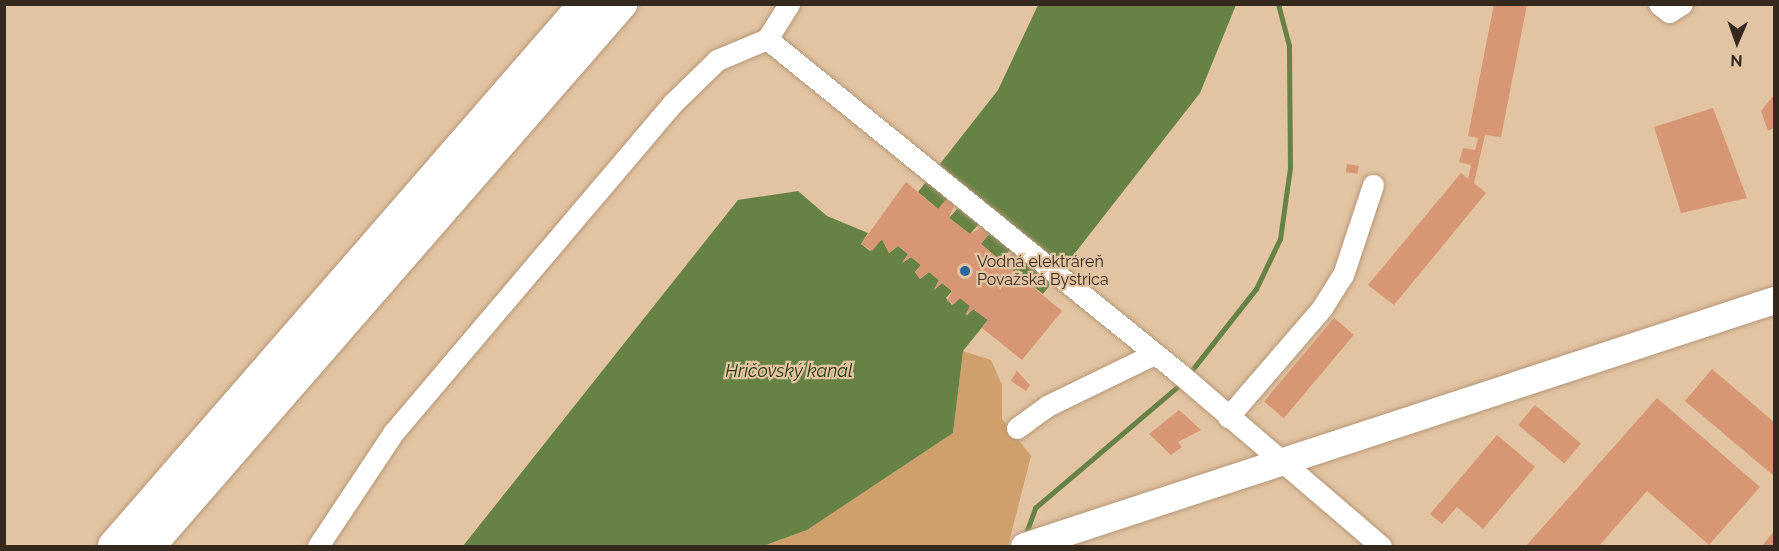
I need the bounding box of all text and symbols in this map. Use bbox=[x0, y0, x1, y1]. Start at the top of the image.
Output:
north arrow bbox=[1707, 12, 1767, 72]
text: N bbox=[1730, 51, 1743, 70]
place label: Vodná elektráreň Považská Bystrica bbox=[977, 252, 1109, 290]
marker: Vodná elektráreň Považská Bystrica bbox=[958, 264, 972, 278]
water label: Hričovský kanál bbox=[725, 360, 853, 382]

